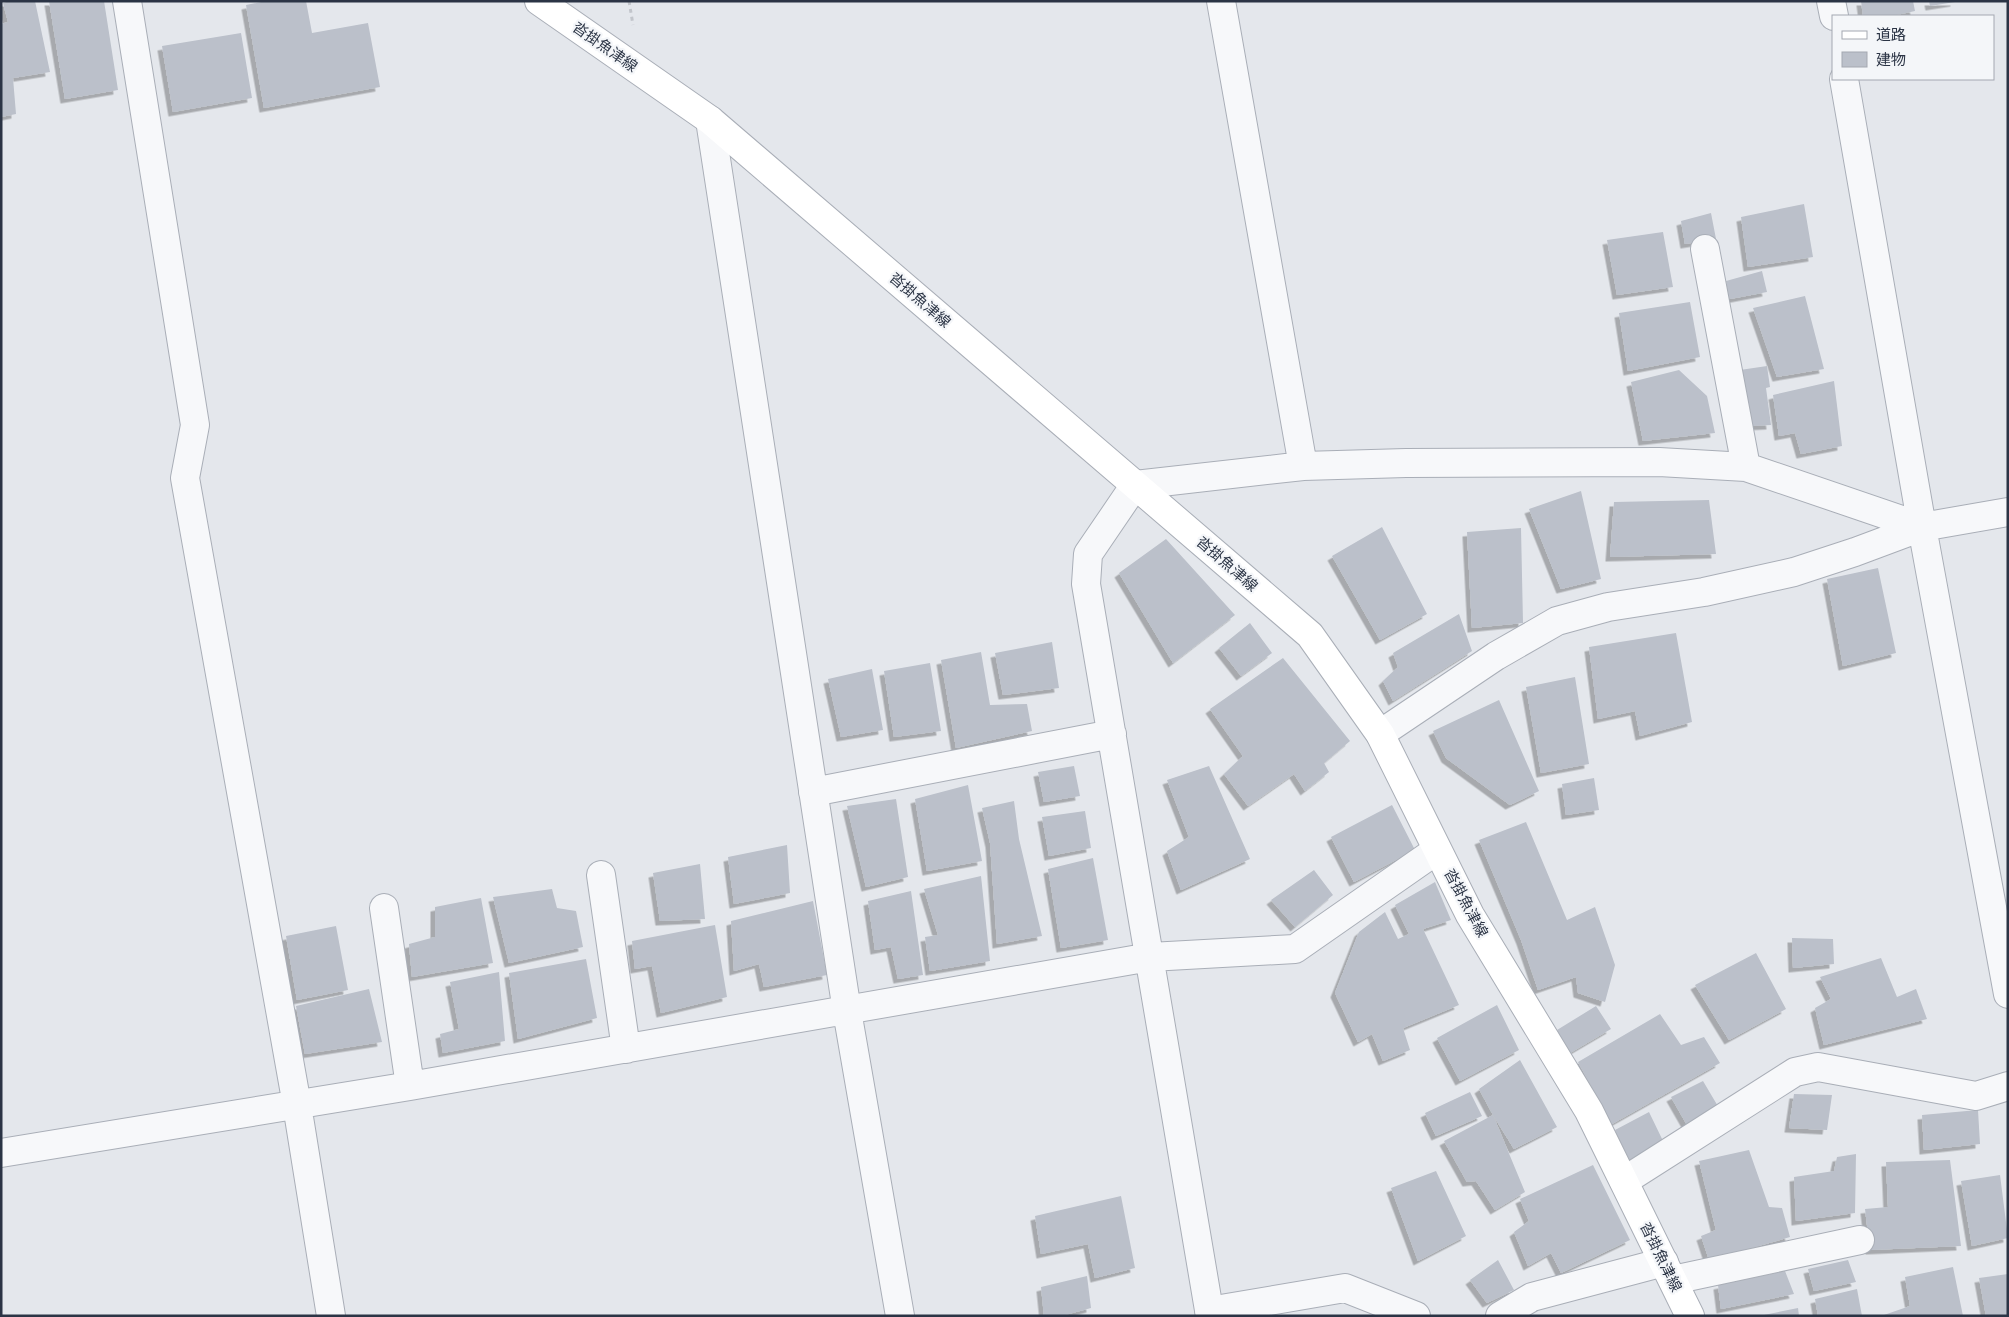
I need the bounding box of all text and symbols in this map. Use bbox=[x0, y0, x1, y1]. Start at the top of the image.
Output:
legend bbox=[1832, 15, 1994, 80]
street label: 沓掛魚津線 bbox=[569, 18, 641, 77]
text: 道路 bbox=[1876, 26, 1906, 45]
text: 建物 bbox=[1876, 51, 1906, 70]
street label: 沓掛魚津線 bbox=[885, 269, 954, 332]
street label: 沓掛魚津線 bbox=[1192, 533, 1261, 596]
street label: 沓掛魚津線 bbox=[1440, 866, 1492, 941]
street label: 沓掛魚津線 bbox=[1636, 1219, 1686, 1295]

